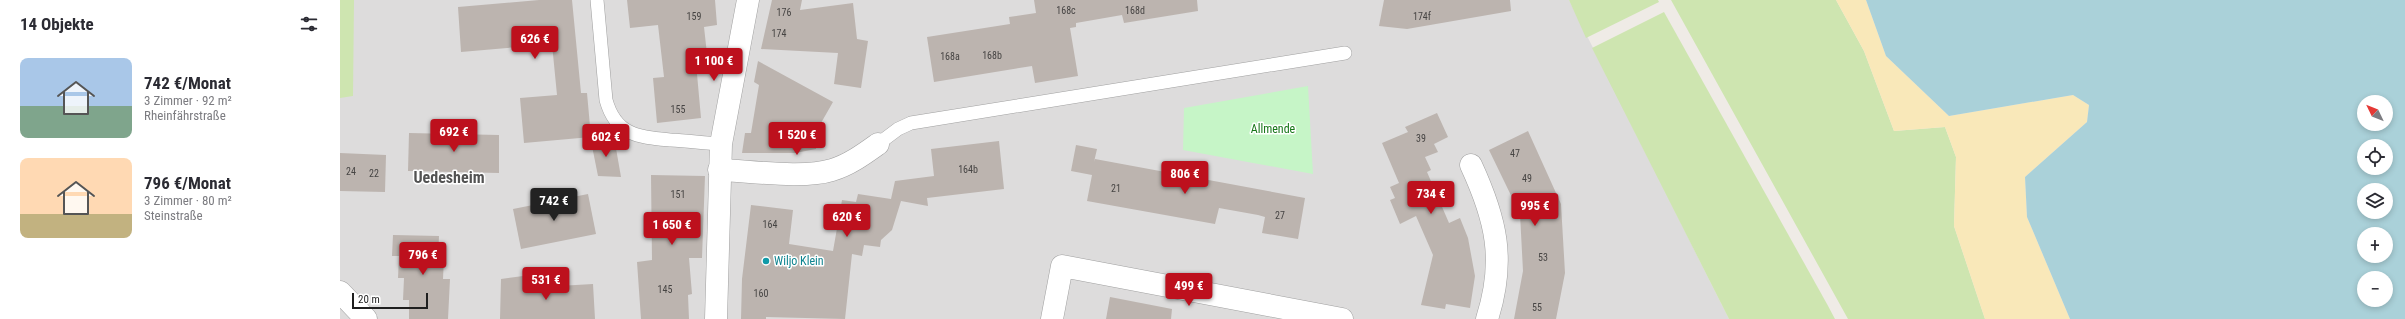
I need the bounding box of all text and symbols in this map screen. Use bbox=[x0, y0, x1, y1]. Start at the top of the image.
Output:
house number: 168c bbox=[1056, 5, 1076, 16]
house number: 168d bbox=[1125, 5, 1145, 16]
house number: 176 bbox=[777, 7, 791, 18]
house number: 159 bbox=[687, 11, 701, 22]
house number: 174f bbox=[1413, 11, 1432, 22]
icon: filters bbox=[298, 13, 320, 35]
text: 14 Objekte bbox=[20, 14, 94, 34]
pin: 626 € bbox=[507, 26, 563, 60]
house number: 174 bbox=[772, 28, 786, 39]
text: 626 € bbox=[520, 31, 550, 46]
pin: 1 100 € bbox=[677, 48, 751, 82]
house number: 168b bbox=[982, 50, 1002, 61]
house number: 168a bbox=[940, 51, 960, 62]
text: 1 100 € bbox=[695, 53, 733, 68]
text: 742 €/Monat bbox=[144, 73, 231, 93]
icon: home bbox=[52, 74, 100, 122]
text: 3 Zimmer · 92 m² bbox=[144, 93, 232, 108]
north arrow bbox=[2357, 95, 2393, 131]
map controls bbox=[2357, 95, 2393, 307]
house number: 155 bbox=[671, 104, 685, 115]
text: Rheinfährstraße bbox=[144, 108, 226, 123]
pin: 692 € bbox=[426, 119, 482, 153]
pin: 1 520 € bbox=[760, 122, 834, 156]
park label: Allmende bbox=[1251, 122, 1296, 136]
text: 692 € bbox=[439, 124, 469, 139]
pin: 602 € bbox=[578, 124, 634, 158]
text: 1 520 € bbox=[778, 127, 816, 142]
text: 602 € bbox=[591, 129, 621, 144]
house number: 39 bbox=[1416, 133, 1426, 144]
button: locate bbox=[2357, 139, 2393, 175]
house number: 47 bbox=[1510, 148, 1520, 159]
pin: 806 € bbox=[1157, 161, 1213, 195]
house number: 164b bbox=[958, 164, 978, 175]
house number: 24 bbox=[346, 166, 356, 177]
text: 806 € bbox=[1170, 166, 1200, 181]
house number: 22 bbox=[369, 168, 379, 179]
district label: Uedesheim bbox=[413, 168, 485, 187]
text: 796 €/Monat bbox=[144, 173, 231, 193]
house number: 49 bbox=[1522, 173, 1532, 184]
icon: home bbox=[52, 174, 100, 222]
pin: 734 € bbox=[1403, 181, 1459, 215]
house number: 21 bbox=[1111, 183, 1121, 194]
button: layers bbox=[2357, 183, 2393, 219]
text: 734 € bbox=[1416, 186, 1446, 201]
pin: 742 € bbox=[526, 188, 582, 222]
house number: 151 bbox=[671, 189, 685, 200]
text: 3 Zimmer · 80 m² bbox=[144, 193, 232, 208]
text: 742 € bbox=[539, 193, 569, 208]
pin: 995 € bbox=[1507, 193, 1563, 227]
text: 995 € bbox=[1520, 198, 1550, 213]
pin: 620 € bbox=[819, 204, 875, 238]
text: Steinstraße bbox=[144, 208, 203, 223]
text: 620 € bbox=[832, 209, 862, 224]
house number: 27 bbox=[1275, 210, 1285, 221]
pin: 1 650 € bbox=[635, 212, 709, 246]
text: 1 650 € bbox=[653, 217, 691, 232]
house number: 164 bbox=[763, 219, 777, 230]
button: + bbox=[2357, 227, 2393, 263]
pin: 796 € bbox=[395, 242, 451, 276]
text: 796 € bbox=[408, 247, 438, 262]
house number: 53 bbox=[1538, 252, 1548, 263]
place label: Wiljo Klein bbox=[774, 254, 824, 268]
marker: Wiljo Klein bbox=[761, 256, 771, 266]
pin: 531 € bbox=[518, 267, 574, 301]
button: − bbox=[2357, 271, 2393, 307]
text: 531 € bbox=[531, 272, 561, 287]
pin: 499 € bbox=[1161, 273, 1217, 307]
text: 499 € bbox=[1174, 278, 1204, 293]
house number: 145 bbox=[658, 284, 672, 295]
house number: 160 bbox=[754, 288, 768, 299]
scale bar bbox=[352, 291, 428, 310]
text: 20 m bbox=[358, 293, 380, 306]
house number: 55 bbox=[1532, 302, 1542, 313]

